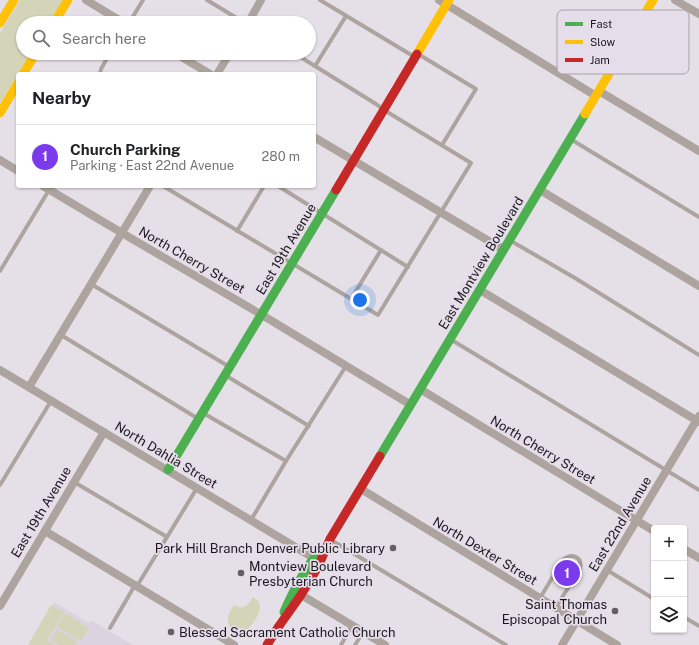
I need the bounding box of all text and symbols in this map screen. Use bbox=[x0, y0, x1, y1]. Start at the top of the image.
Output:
legend bbox=[557, 10, 689, 74]
search box bbox=[16, 16, 316, 60]
text: Fast bbox=[590, 18, 612, 30]
icon: search bbox=[30, 27, 52, 49]
text: Search here bbox=[62, 30, 146, 47]
text: Slow bbox=[590, 36, 616, 48]
text: Jam bbox=[590, 54, 610, 66]
text: Nearby bbox=[32, 88, 91, 108]
text: Church Parking bbox=[70, 141, 181, 158]
text: 1 bbox=[42, 149, 48, 164]
text: 280 m bbox=[262, 149, 300, 164]
text: Parking · East 22nd Avenue bbox=[70, 158, 234, 173]
street label: East Montview Boulevard bbox=[435, 194, 527, 332]
street label: East 19th Avenue bbox=[253, 201, 319, 297]
street label: North Cherry Street bbox=[136, 224, 248, 296]
your location bbox=[350, 290, 370, 310]
street label: North Cherry Street bbox=[488, 413, 598, 487]
street label: North Dahlia Street bbox=[112, 418, 220, 492]
street label: East 19th Avenue bbox=[8, 464, 74, 560]
street label: East 22nd Avenue bbox=[586, 474, 654, 574]
street label: North Dexter Street bbox=[430, 514, 540, 588]
map controls bbox=[651, 525, 687, 633]
button: + bbox=[651, 525, 687, 561]
place label: Park Hill Branch Denver Public Library bbox=[155, 541, 385, 556]
marker: Park Hill Branch Denver Public Library bbox=[388, 543, 398, 553]
pin: 1 bbox=[554, 558, 580, 588]
place label: Montview Boulevard Presbyterian Church bbox=[249, 559, 373, 589]
button: − bbox=[651, 561, 687, 597]
marker: Montview Boulevard Presbyterian Church bbox=[236, 568, 246, 578]
place label: Saint Thomas Episcopal Church bbox=[502, 597, 607, 627]
button: layers bbox=[651, 597, 687, 633]
marker: Saint Thomas Episcopal Church bbox=[610, 606, 620, 616]
place label: Blessed Sacrament Catholic Church bbox=[179, 625, 395, 640]
marker: Blessed Sacrament Catholic Church bbox=[166, 627, 176, 637]

